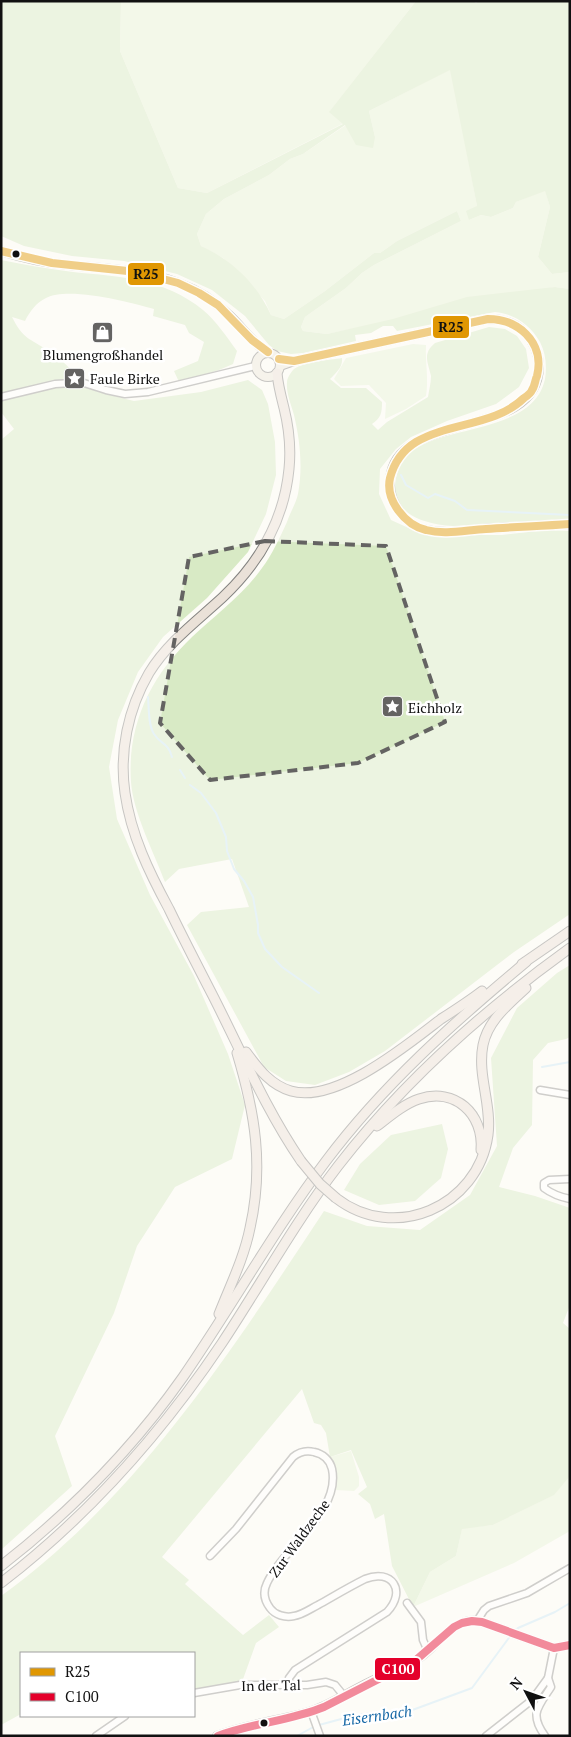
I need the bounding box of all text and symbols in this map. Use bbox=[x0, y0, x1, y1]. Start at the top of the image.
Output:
unlabelled marker bbox=[11, 249, 21, 259]
line badge: R25 bbox=[127, 262, 165, 286]
text: R25 bbox=[133, 264, 159, 283]
line badge: R25 bbox=[432, 315, 470, 339]
text: R25 bbox=[438, 317, 464, 336]
shop icon: Blumengroßhandel bbox=[91, 320, 115, 344]
place label: Blumengroßhandel bbox=[43, 345, 163, 364]
place icon: Faule Birke bbox=[62, 366, 86, 390]
place label: Faule Birke bbox=[90, 369, 160, 388]
place icon: Eichholz bbox=[380, 695, 404, 719]
place label: Eichholz bbox=[408, 698, 462, 717]
street label: Zur Waldzeche bbox=[264, 1495, 334, 1581]
legend bbox=[20, 1652, 195, 1717]
line badge: C100 bbox=[374, 1657, 421, 1681]
text: C100 bbox=[382, 1659, 415, 1678]
text: R25 bbox=[65, 1661, 91, 1681]
north arrow bbox=[501, 1667, 551, 1717]
text: N bbox=[505, 1673, 527, 1693]
street label: In der Tal bbox=[241, 1675, 301, 1695]
text: C100 bbox=[65, 1686, 99, 1706]
water label: Eisernbach bbox=[340, 1700, 413, 1730]
unlabelled marker bbox=[259, 1718, 269, 1728]

